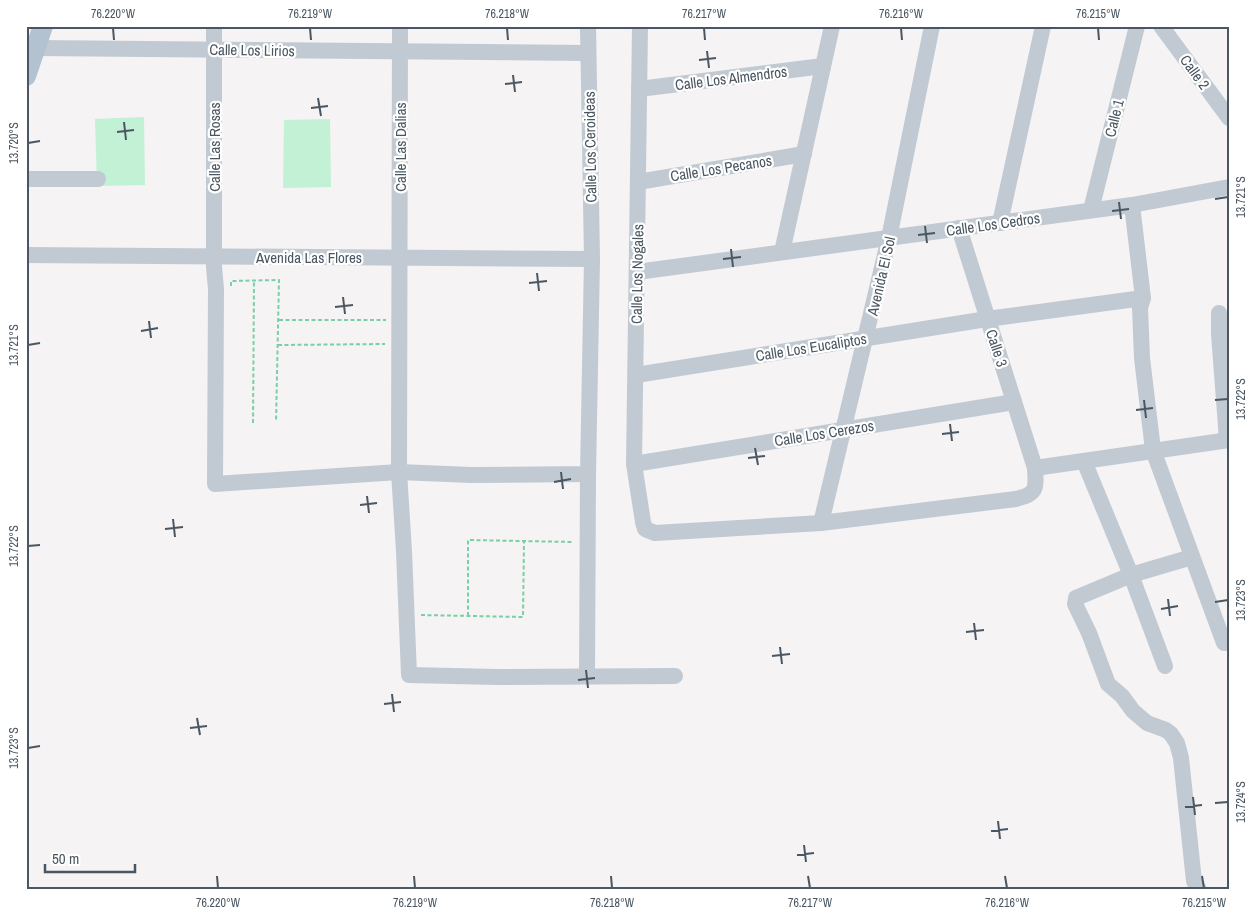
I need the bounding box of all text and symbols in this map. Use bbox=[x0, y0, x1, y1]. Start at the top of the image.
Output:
text: 76.220°W bbox=[91, 6, 136, 22]
text: 76.219°W bbox=[288, 6, 333, 22]
text: 76.218°W bbox=[485, 6, 530, 22]
text: 76.217°W bbox=[682, 6, 727, 22]
text: 76.216°W bbox=[879, 6, 924, 22]
text: 76.215°W bbox=[1076, 6, 1121, 22]
street label: Calle Los Lirios bbox=[209, 39, 295, 61]
street label: Calle 2 bbox=[1175, 50, 1215, 94]
street label: Calle Los Almendros bbox=[674, 61, 788, 95]
street label: Calle Los Ceroideas bbox=[579, 91, 601, 203]
street label: Calle 1 bbox=[1099, 97, 1129, 139]
street label: Calle Las Rosas bbox=[204, 102, 225, 192]
street label: Calle Las Dalias bbox=[390, 102, 411, 192]
text: 13.720°S bbox=[6, 122, 22, 164]
street label: Calle Los Pecanos bbox=[669, 150, 773, 186]
text: 13.721°S bbox=[1233, 176, 1249, 218]
street label: Calle Los Cedros bbox=[945, 207, 1041, 241]
street label: Calle Los Nogales bbox=[626, 224, 648, 324]
street label: Avenida El Sol bbox=[861, 234, 900, 319]
street label: Avenida Las Flores bbox=[255, 247, 362, 268]
text: 13.721°S bbox=[6, 324, 22, 366]
street label: Calle 3 bbox=[981, 327, 1013, 370]
street label: Calle Los Eucaliptos bbox=[754, 328, 868, 366]
text: 13.722°S bbox=[1233, 378, 1249, 420]
street label: Calle Los Cerezos bbox=[773, 415, 875, 451]
text: 13.722°S bbox=[6, 525, 22, 567]
text: 13.723°S bbox=[1233, 579, 1249, 621]
text: 13.723°S bbox=[6, 727, 22, 769]
text: 13.724°S bbox=[1233, 781, 1249, 823]
scale bar bbox=[45, 841, 135, 873]
text: 50 m bbox=[52, 848, 79, 869]
text: 76.220°W bbox=[196, 895, 241, 911]
text: 76.219°W bbox=[393, 895, 438, 911]
text: 76.218°W bbox=[590, 895, 635, 911]
text: 76.217°W bbox=[788, 895, 833, 911]
text: 76.216°W bbox=[985, 895, 1030, 911]
text: 76.215°W bbox=[1182, 895, 1227, 911]

